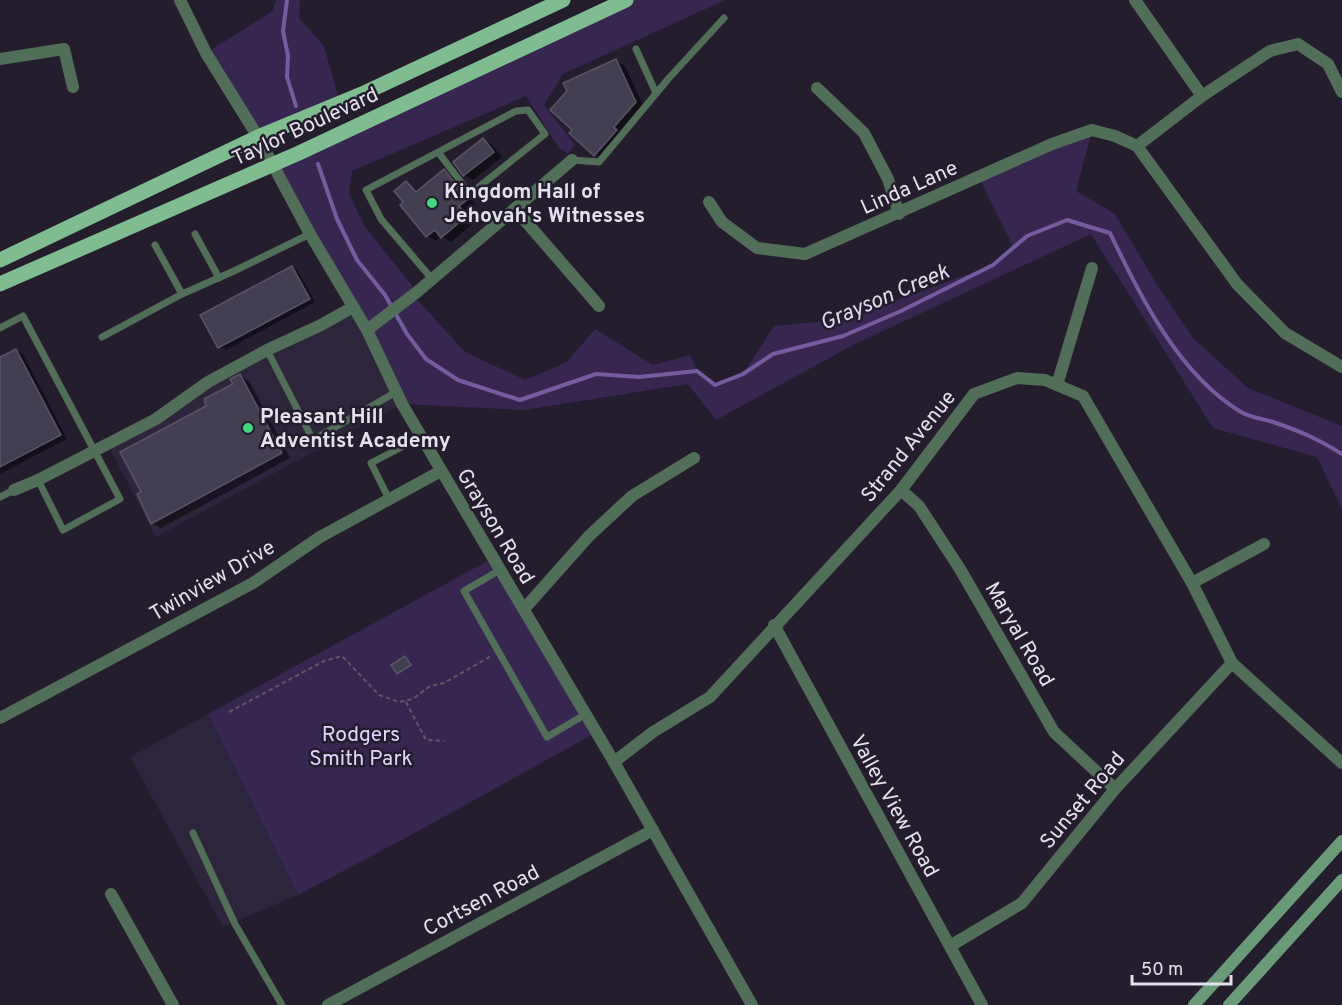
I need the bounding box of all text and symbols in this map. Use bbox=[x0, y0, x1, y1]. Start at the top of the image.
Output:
street label: Taylor Boulevard bbox=[228, 82, 383, 173]
street label: Linda Lane bbox=[857, 155, 962, 222]
place label: Kingdom Hall of Jehovah's Witnesses bbox=[444, 179, 645, 230]
marker: Kingdom Hall of Jehovah's Witnesses bbox=[425, 196, 439, 210]
water label: Grayson Creek bbox=[816, 259, 954, 338]
street label: Strand Avenue bbox=[856, 385, 963, 509]
place label: Pleasant Hill Adventist Academy bbox=[260, 404, 451, 455]
marker: Pleasant Hill Adventist Academy bbox=[241, 421, 255, 435]
street label: Grayson Road bbox=[450, 464, 540, 590]
street label: Twinview Drive bbox=[145, 535, 280, 628]
street label: Maryal Road bbox=[978, 577, 1060, 692]
park label: Rodgers Smith Park bbox=[309, 722, 413, 773]
street label: Valley View Road bbox=[843, 731, 944, 883]
street label: Sunset Road bbox=[1035, 747, 1132, 855]
street label: Cortsen Road bbox=[419, 859, 545, 943]
scale bar bbox=[1132, 948, 1231, 986]
text: 50 m bbox=[1141, 959, 1183, 982]

